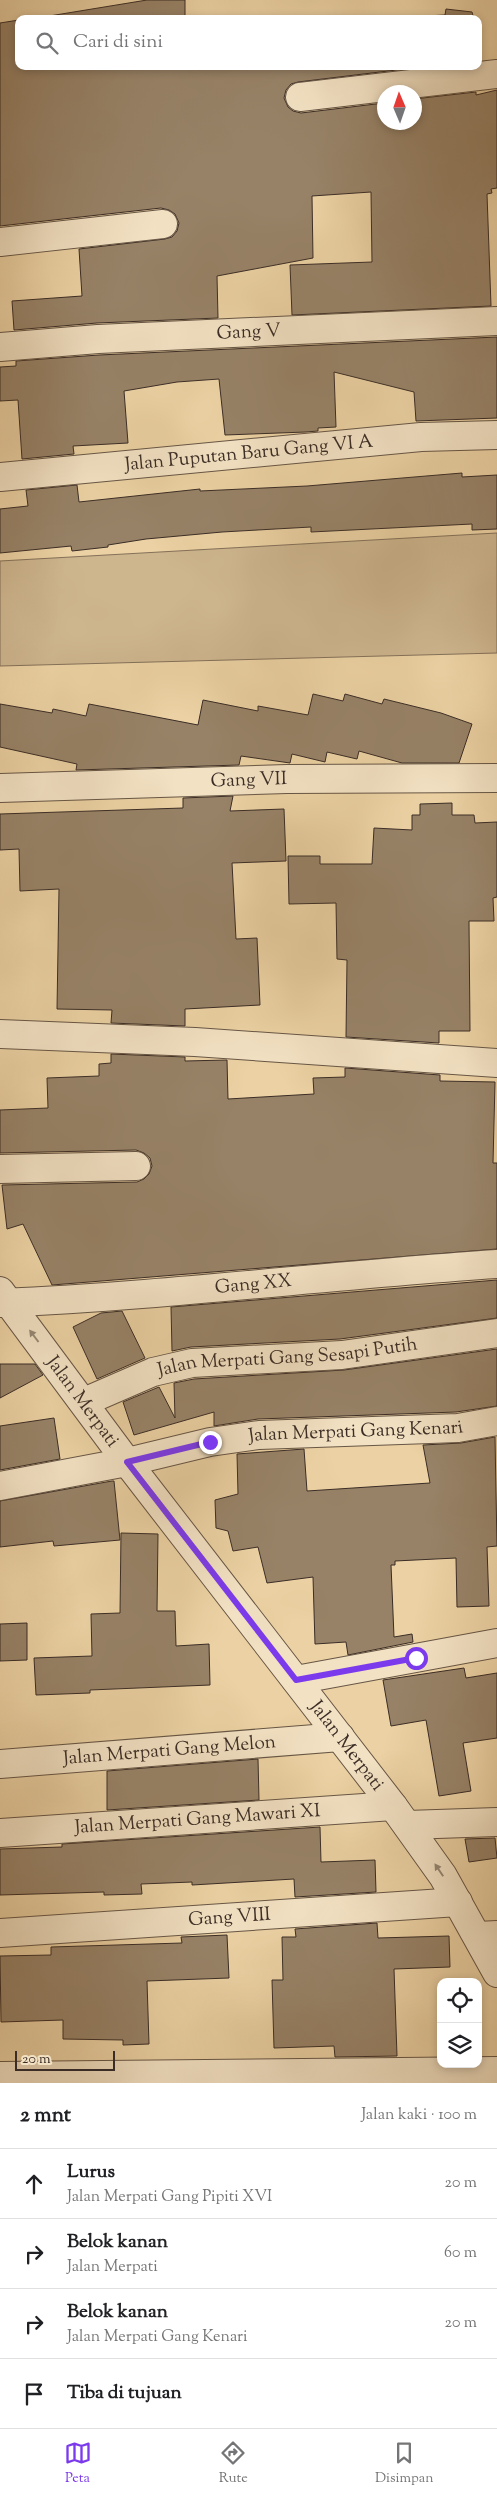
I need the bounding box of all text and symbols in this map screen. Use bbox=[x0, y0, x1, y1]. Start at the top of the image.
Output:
search box bbox=[15, 15, 482, 70]
icon: search bbox=[33, 29, 61, 57]
text: Cari di sini bbox=[73, 29, 163, 56]
north arrow bbox=[377, 85, 422, 130]
street label: Gang V bbox=[216, 317, 281, 347]
street label: Jalan Puputan Baru Gang VI A bbox=[122, 428, 375, 479]
street label: Gang VII bbox=[210, 766, 288, 795]
street label: Gang XX bbox=[214, 1268, 293, 1301]
one-way arrow bbox=[29, 1329, 39, 1343]
street label: Jalan Merpati Gang Sesapi Putih bbox=[154, 1331, 419, 1384]
street label: Jalan Merpati bbox=[39, 1350, 125, 1453]
street label: Jalan Merpati Gang Kenari bbox=[246, 1414, 465, 1450]
route end bbox=[199, 1431, 222, 1454]
route start bbox=[405, 1647, 428, 1670]
street label: Jalan Merpati bbox=[302, 1694, 390, 1797]
street label: Jalan Merpati Gang Melon bbox=[61, 1729, 277, 1773]
street label: Jalan Merpati Gang Mawari XI bbox=[73, 1798, 321, 1841]
one-way arrow bbox=[434, 1863, 444, 1877]
street label: Gang VIII bbox=[187, 1901, 272, 1934]
map controls bbox=[437, 1978, 482, 2068]
button: locate bbox=[437, 1978, 482, 2023]
button: layers bbox=[437, 2023, 482, 2068]
scale bar bbox=[15, 2048, 115, 2071]
text: 20 m bbox=[22, 2050, 51, 2070]
text: 2 mnt bbox=[20, 2101, 71, 2131]
text: Jalan kaki · 100 m bbox=[361, 2104, 477, 2127]
text: Lurus bbox=[67, 2159, 115, 2186]
icon: ahead bbox=[20, 2170, 48, 2198]
text: 20 m bbox=[444, 2172, 477, 2195]
text: Jalan Merpati Gang Pipiti XVI bbox=[67, 2186, 272, 2209]
text: Belok kanan bbox=[67, 2229, 168, 2256]
icon: right bbox=[20, 2240, 48, 2268]
text: 60 m bbox=[444, 2242, 477, 2265]
text: Jalan Merpati bbox=[67, 2256, 158, 2279]
text: Belok kanan bbox=[67, 2299, 168, 2326]
icon: right bbox=[20, 2310, 48, 2338]
text: 20 m bbox=[444, 2312, 477, 2335]
text: Jalan Merpati Gang Kenari bbox=[67, 2326, 248, 2349]
icon: arrive bbox=[20, 2380, 48, 2408]
text: Tiba di tujuan bbox=[67, 2380, 182, 2407]
tab: Peta bbox=[64, 2439, 92, 2489]
tab: Rute bbox=[219, 2439, 248, 2489]
tab: Disimpan bbox=[375, 2439, 433, 2489]

